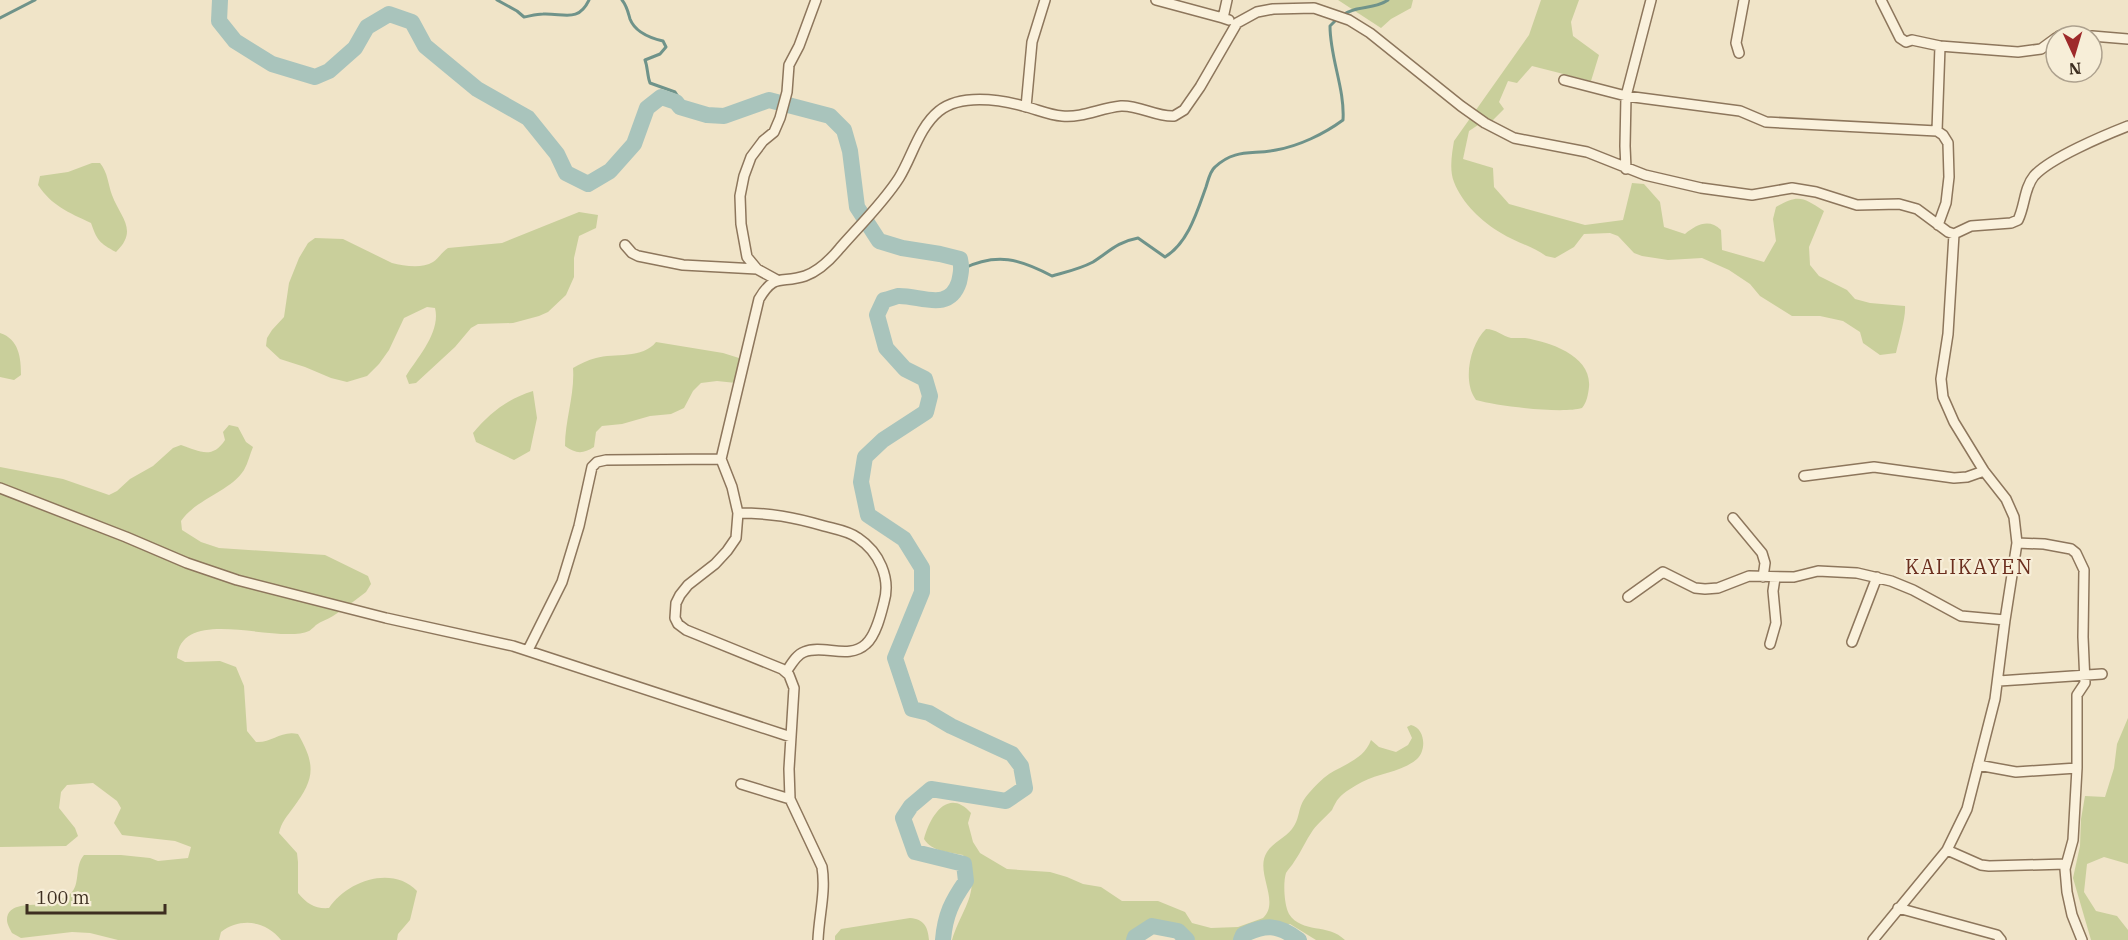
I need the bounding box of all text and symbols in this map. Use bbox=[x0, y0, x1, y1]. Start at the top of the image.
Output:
north arrow bbox=[2044, 24, 2104, 84]
text: N bbox=[2068, 59, 2082, 79]
district label: KALIKAYEN bbox=[1905, 553, 2033, 580]
scale bar bbox=[27, 877, 165, 915]
text: 100 m bbox=[36, 886, 90, 909]

